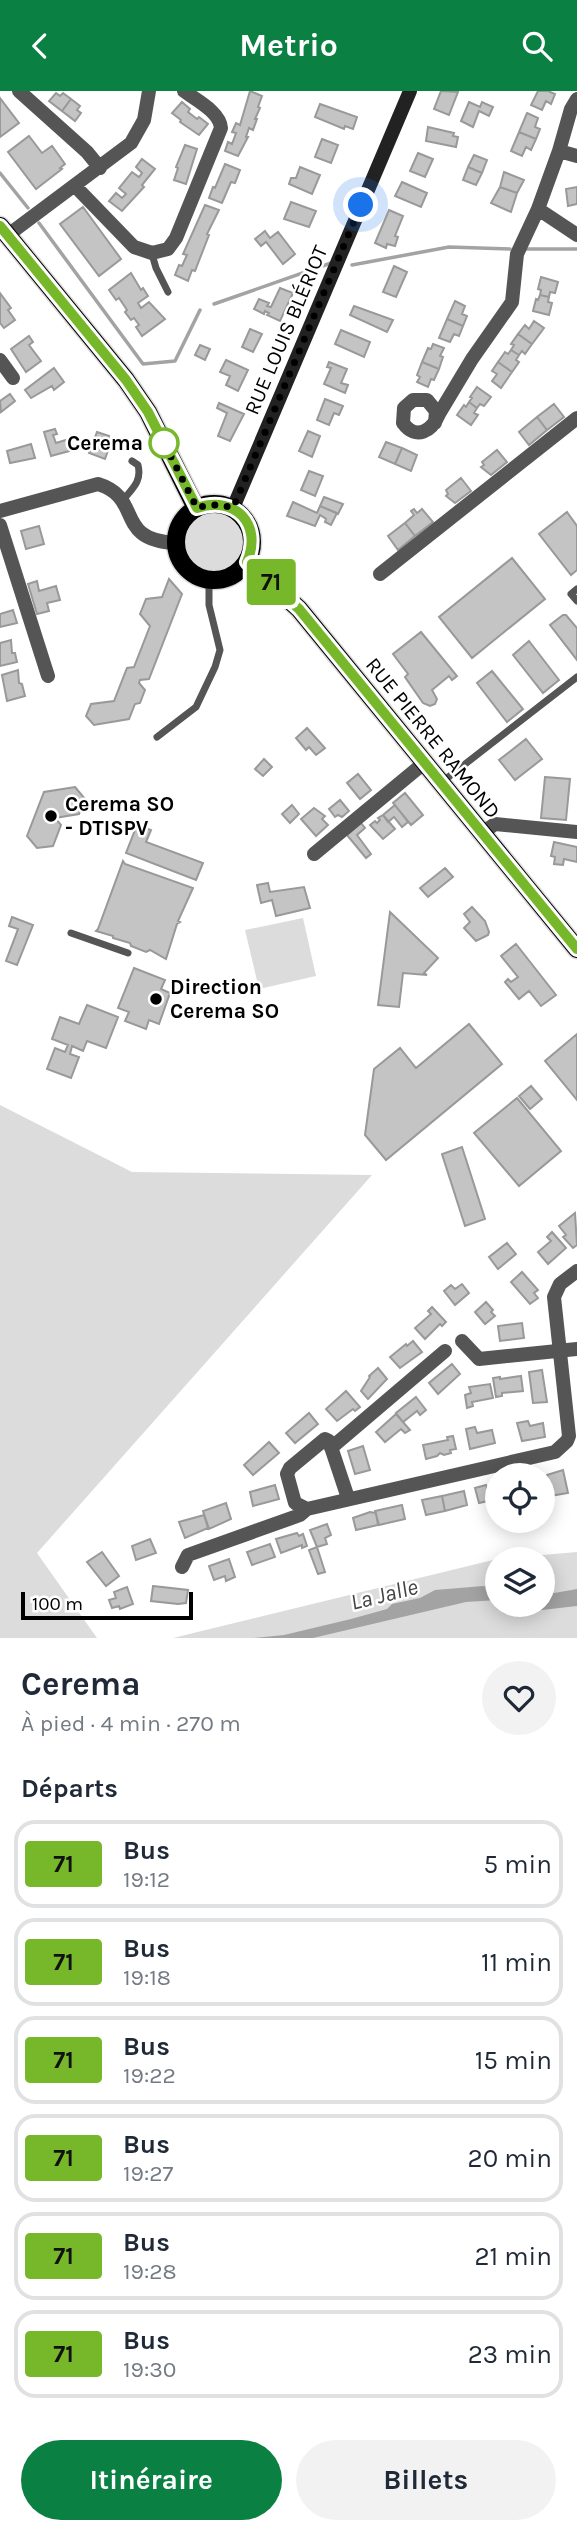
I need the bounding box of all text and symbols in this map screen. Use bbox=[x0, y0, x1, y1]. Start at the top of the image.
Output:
icon: back bbox=[21, 27, 59, 65]
text: Metrio bbox=[239, 27, 338, 64]
icon: search bbox=[518, 27, 556, 65]
your location bbox=[343, 187, 378, 222]
street label: RUE LOUIS BLÉRIOT bbox=[239, 241, 333, 418]
marker: Cerema bbox=[149, 428, 179, 458]
place label: Cerema bbox=[67, 431, 143, 455]
line badge: 71 bbox=[240, 559, 302, 605]
text: 71 bbox=[261, 568, 281, 596]
street label: RUE PIERRE RAMOND bbox=[361, 653, 505, 823]
place label: Cerema SO - DTISPV bbox=[65, 792, 174, 840]
marker: Cerema SO - DTISPV bbox=[43, 808, 59, 824]
place label: Direction Cerema SO bbox=[170, 975, 279, 1023]
marker: Direction Cerema SO bbox=[148, 991, 164, 1007]
map controls bbox=[485, 1463, 555, 1617]
button: locate bbox=[485, 1463, 555, 1533]
button: layers bbox=[485, 1547, 555, 1617]
water label: La Jalle bbox=[348, 1573, 421, 1616]
scale bar bbox=[21, 1589, 192, 1621]
text: 100 m bbox=[32, 1593, 83, 1615]
button: heart bbox=[482, 1661, 556, 1735]
text: Cerema bbox=[21, 1665, 140, 1703]
text: À pied · 4 min · 270 m bbox=[21, 1710, 241, 1737]
text: Départs bbox=[21, 1773, 118, 1804]
text: Bus bbox=[123, 1835, 170, 1866]
text: 5 min bbox=[483, 1849, 552, 1880]
text: 71 bbox=[53, 1850, 74, 1878]
text: 19:12 bbox=[123, 1866, 170, 1893]
text: Bus bbox=[123, 1933, 170, 1964]
text: 11 min bbox=[481, 1947, 552, 1978]
text: 71 bbox=[53, 1948, 74, 1976]
text: 19:18 bbox=[123, 1964, 171, 1991]
text: Bus bbox=[123, 2031, 170, 2062]
text: 15 min bbox=[475, 2045, 552, 2076]
text: 71 bbox=[53, 2046, 74, 2074]
text: 19:22 bbox=[123, 2062, 176, 2089]
text: Bus bbox=[123, 2129, 170, 2160]
text: 20 min bbox=[468, 2143, 552, 2174]
text: 71 bbox=[53, 2144, 74, 2172]
text: 19:27 bbox=[123, 2160, 173, 2187]
text: Bus bbox=[123, 2227, 170, 2258]
text: 21 min bbox=[474, 2241, 552, 2272]
text: 71 bbox=[53, 2242, 74, 2270]
text: 19:28 bbox=[123, 2258, 177, 2285]
text: Bus bbox=[123, 2325, 170, 2356]
text: 23 min bbox=[468, 2339, 552, 2370]
text: 71 bbox=[53, 2340, 74, 2368]
text: 19:30 bbox=[123, 2356, 176, 2383]
button: Itinéraire bbox=[21, 2440, 282, 2520]
button: Billets bbox=[296, 2440, 556, 2520]

